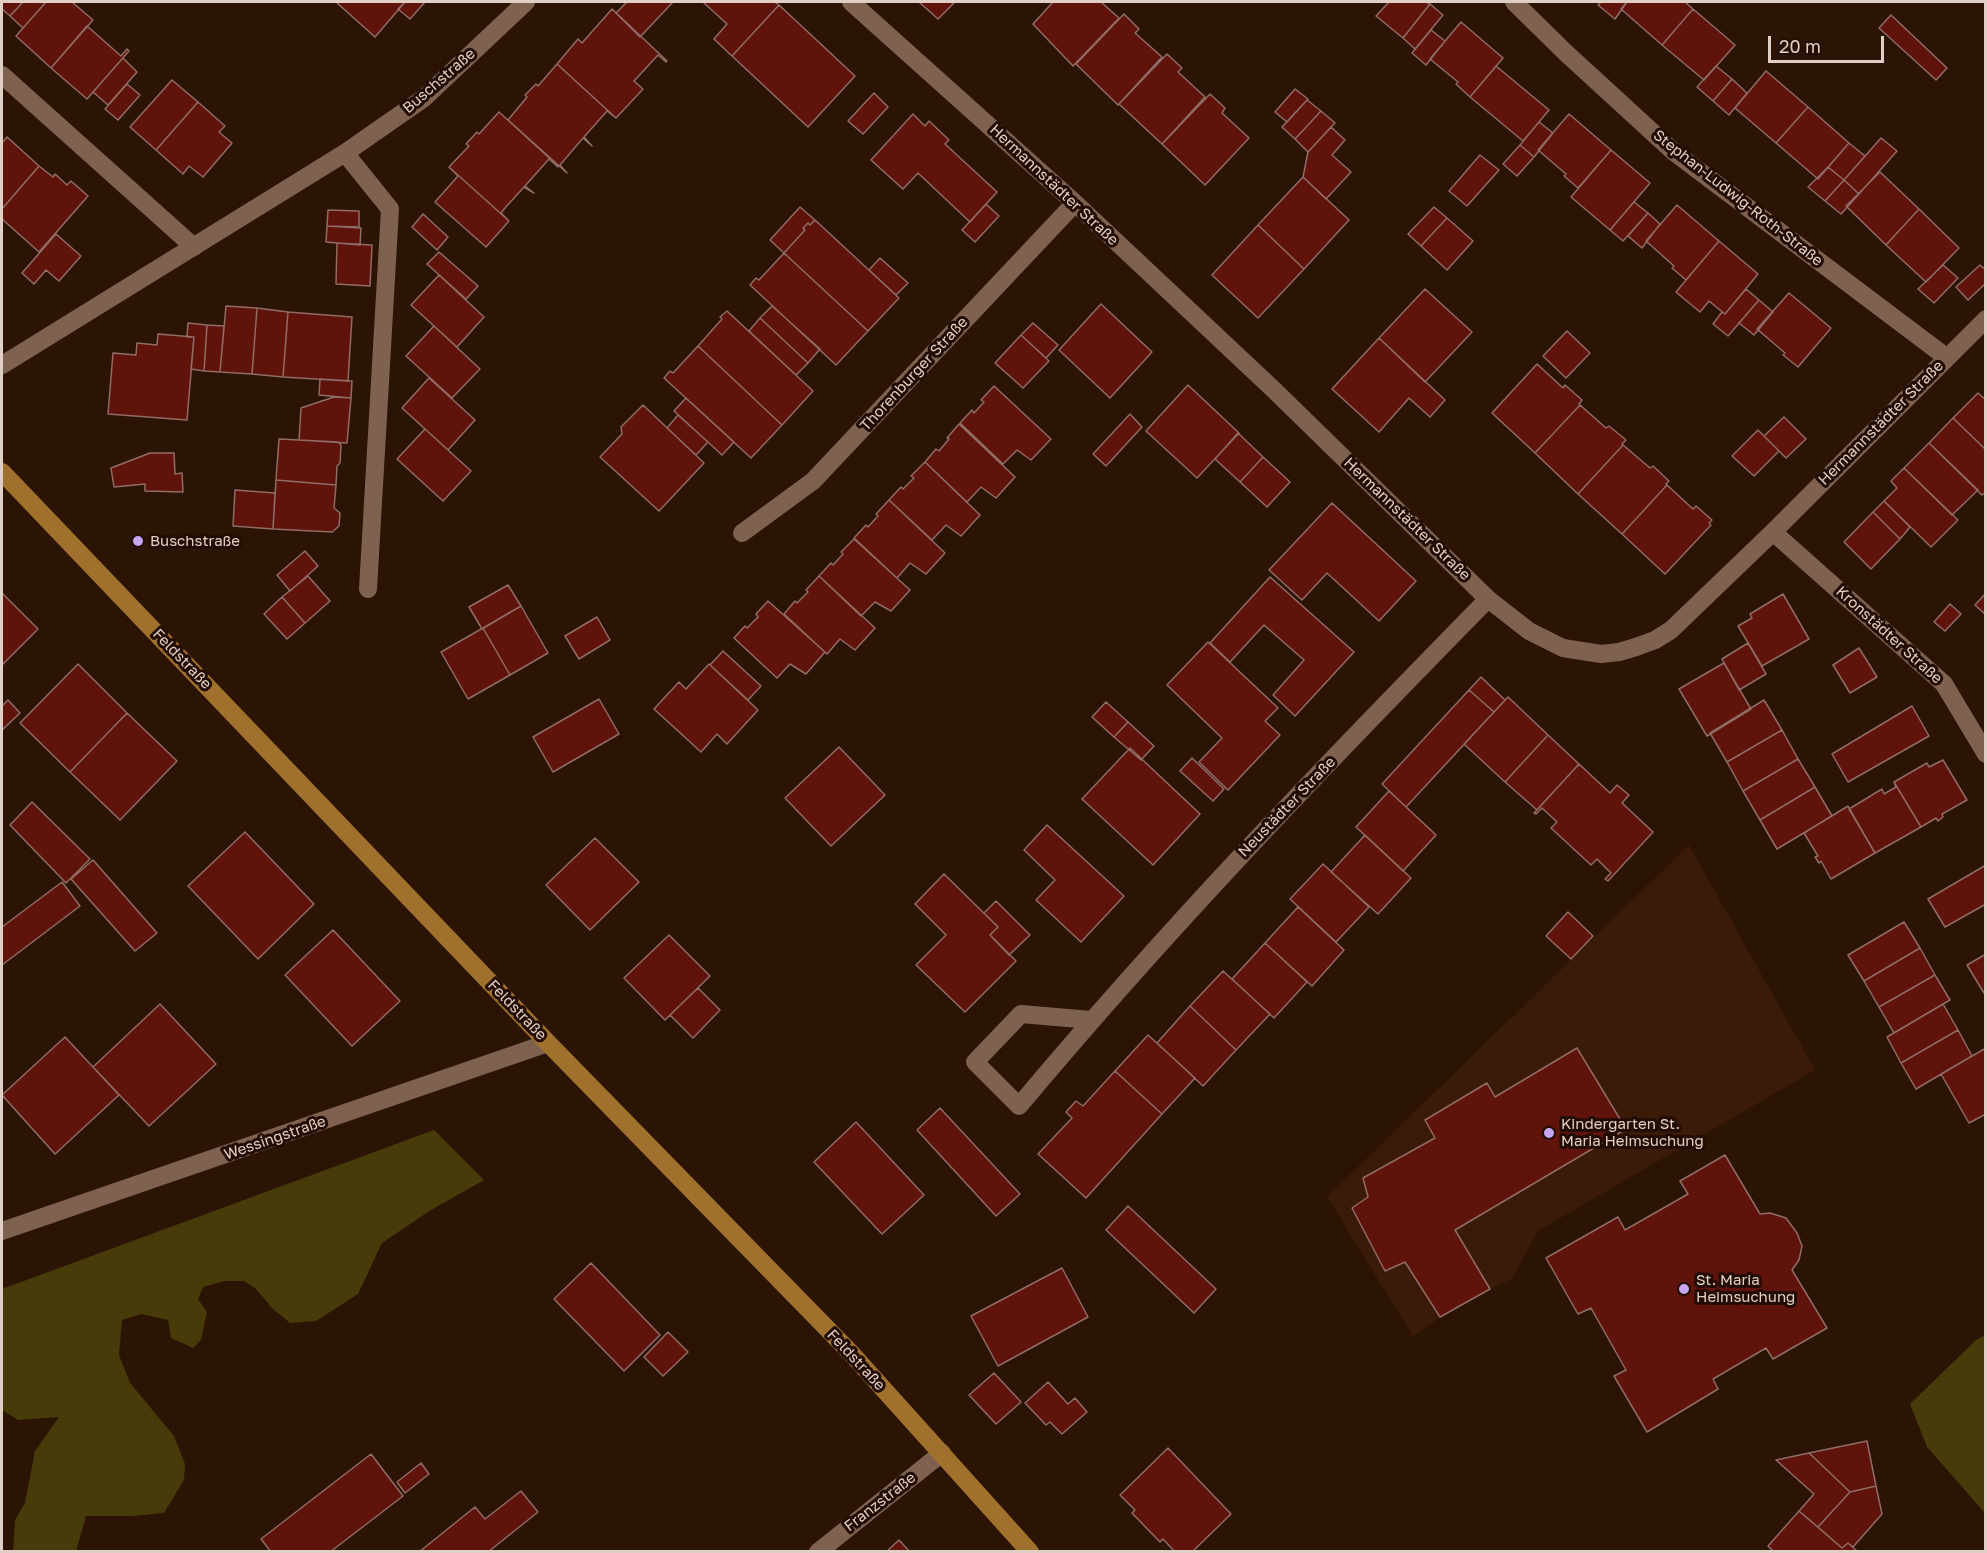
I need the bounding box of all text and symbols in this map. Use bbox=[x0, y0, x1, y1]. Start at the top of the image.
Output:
scale bar bbox=[1771, 24, 1886, 62]
text: 20 m bbox=[1779, 35, 1821, 57]
street label: Buschstraße bbox=[399, 45, 479, 117]
street label: Hermannstädter Straße bbox=[986, 121, 1122, 249]
street label: Stephan-Ludwig-Roth-Straße bbox=[1650, 126, 1826, 270]
street label: Thorenburger Straße bbox=[856, 313, 972, 435]
street label: Hermannstädter Straße bbox=[1815, 357, 1947, 489]
street label: Hermannstädter Straße bbox=[1340, 454, 1474, 584]
place label: Buschstraße bbox=[150, 532, 240, 550]
marker: Buschstraße bbox=[131, 534, 145, 548]
street label: Kronstädter Straße bbox=[1832, 582, 1946, 688]
street label: Feldstraße bbox=[149, 625, 215, 693]
street label: Neustädter Straße bbox=[1235, 753, 1339, 861]
street label: Feldstraße bbox=[484, 976, 550, 1044]
street label: Wessingstraße bbox=[222, 1112, 328, 1164]
place label: Kindergarten St. Maria Heimsuchung bbox=[1561, 1115, 1704, 1150]
marker: Kindergarten St. Maria Heimsuchung bbox=[1542, 1126, 1556, 1140]
place label: St. Maria Heimsuchung bbox=[1696, 1271, 1795, 1306]
marker: St. Maria Heimsuchung bbox=[1677, 1282, 1691, 1296]
street label: Feldstraße bbox=[823, 1326, 889, 1394]
street label: Franzstraße bbox=[841, 1469, 919, 1535]

